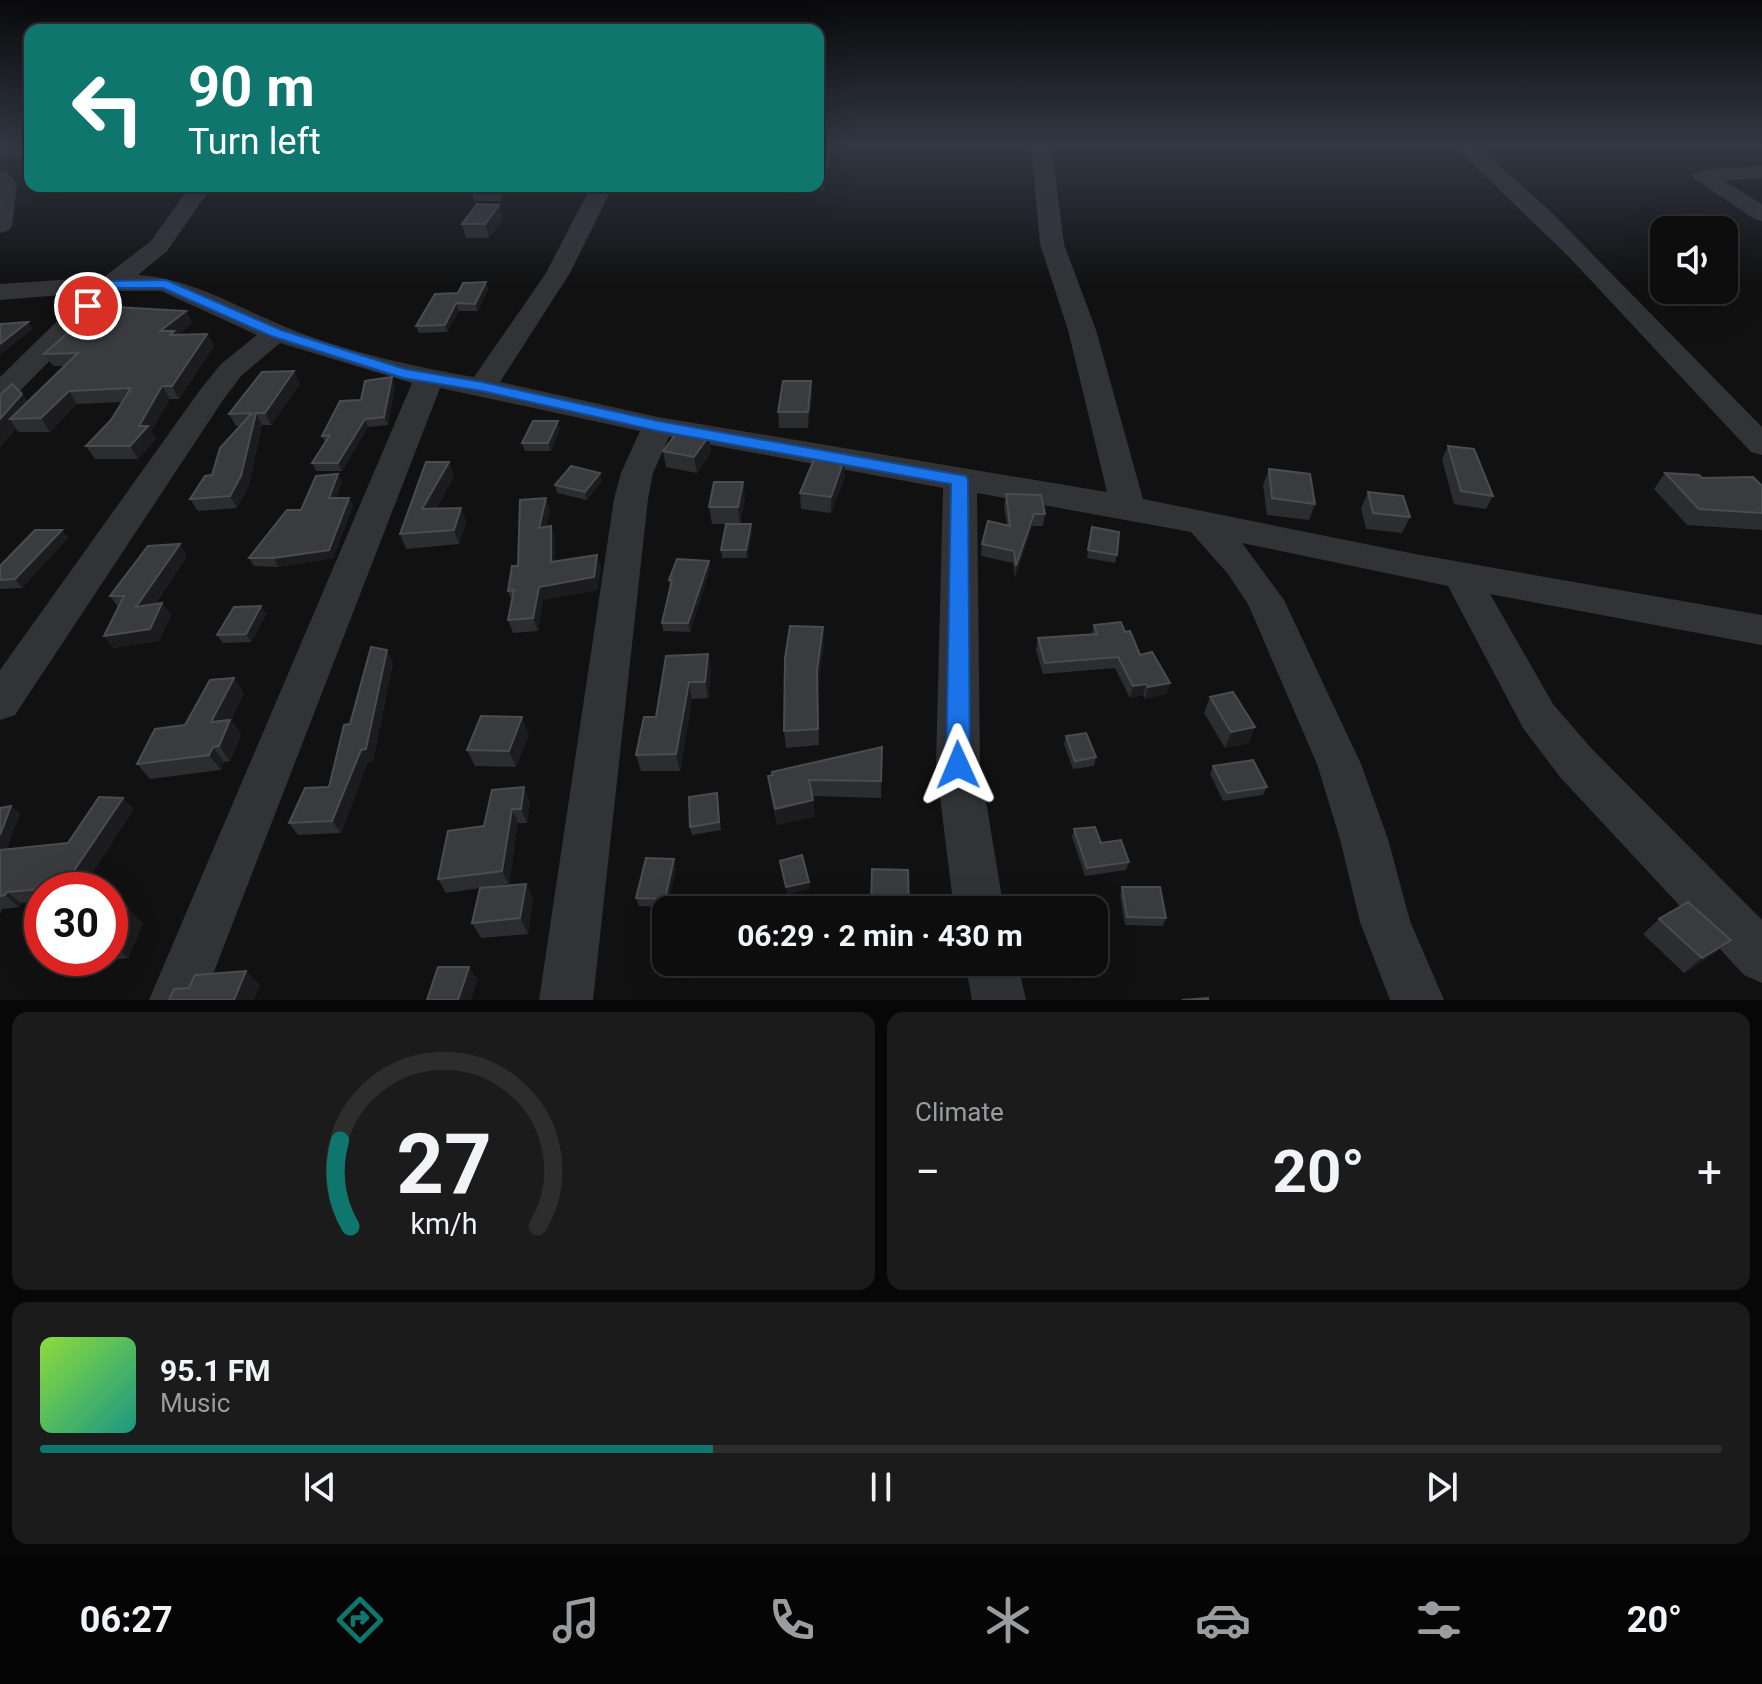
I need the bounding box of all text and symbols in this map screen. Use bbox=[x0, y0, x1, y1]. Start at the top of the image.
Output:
text: 90 m bbox=[188, 54, 315, 120]
icon: left bbox=[56, 56, 160, 160]
text: Turn left bbox=[188, 121, 321, 163]
map controls bbox=[1650, 216, 1738, 304]
button: sound bbox=[1650, 216, 1738, 304]
pin bbox=[54, 272, 122, 340]
icon: arrive bbox=[66, 284, 110, 328]
position arrow bbox=[916, 723, 1000, 807]
speed limit sign: 30 bbox=[24, 872, 128, 976]
text: 06:29 · 2 min · 430 m bbox=[737, 918, 1023, 953]
text: Climate bbox=[915, 1097, 1004, 1127]
text: 27 bbox=[396, 1116, 491, 1213]
text: 20° bbox=[1272, 1136, 1365, 1207]
text: − bbox=[915, 1146, 940, 1198]
text: + bbox=[1697, 1146, 1722, 1198]
text: km/h bbox=[410, 1207, 477, 1241]
text: 95.1 FM bbox=[160, 1353, 271, 1388]
text: Music bbox=[160, 1388, 230, 1418]
icon: previous bbox=[298, 1465, 342, 1509]
icon: pause bbox=[859, 1465, 903, 1509]
icon: next bbox=[1420, 1465, 1464, 1509]
icon: directions bbox=[332, 1592, 388, 1648]
icon: music bbox=[548, 1592, 604, 1648]
icon: phone bbox=[764, 1592, 820, 1648]
icon: climate bbox=[980, 1592, 1036, 1648]
icon: car bbox=[1195, 1592, 1251, 1648]
icon: filters bbox=[1411, 1592, 1467, 1648]
text: 06:27 bbox=[80, 1599, 173, 1641]
text: 20° bbox=[1627, 1599, 1682, 1641]

